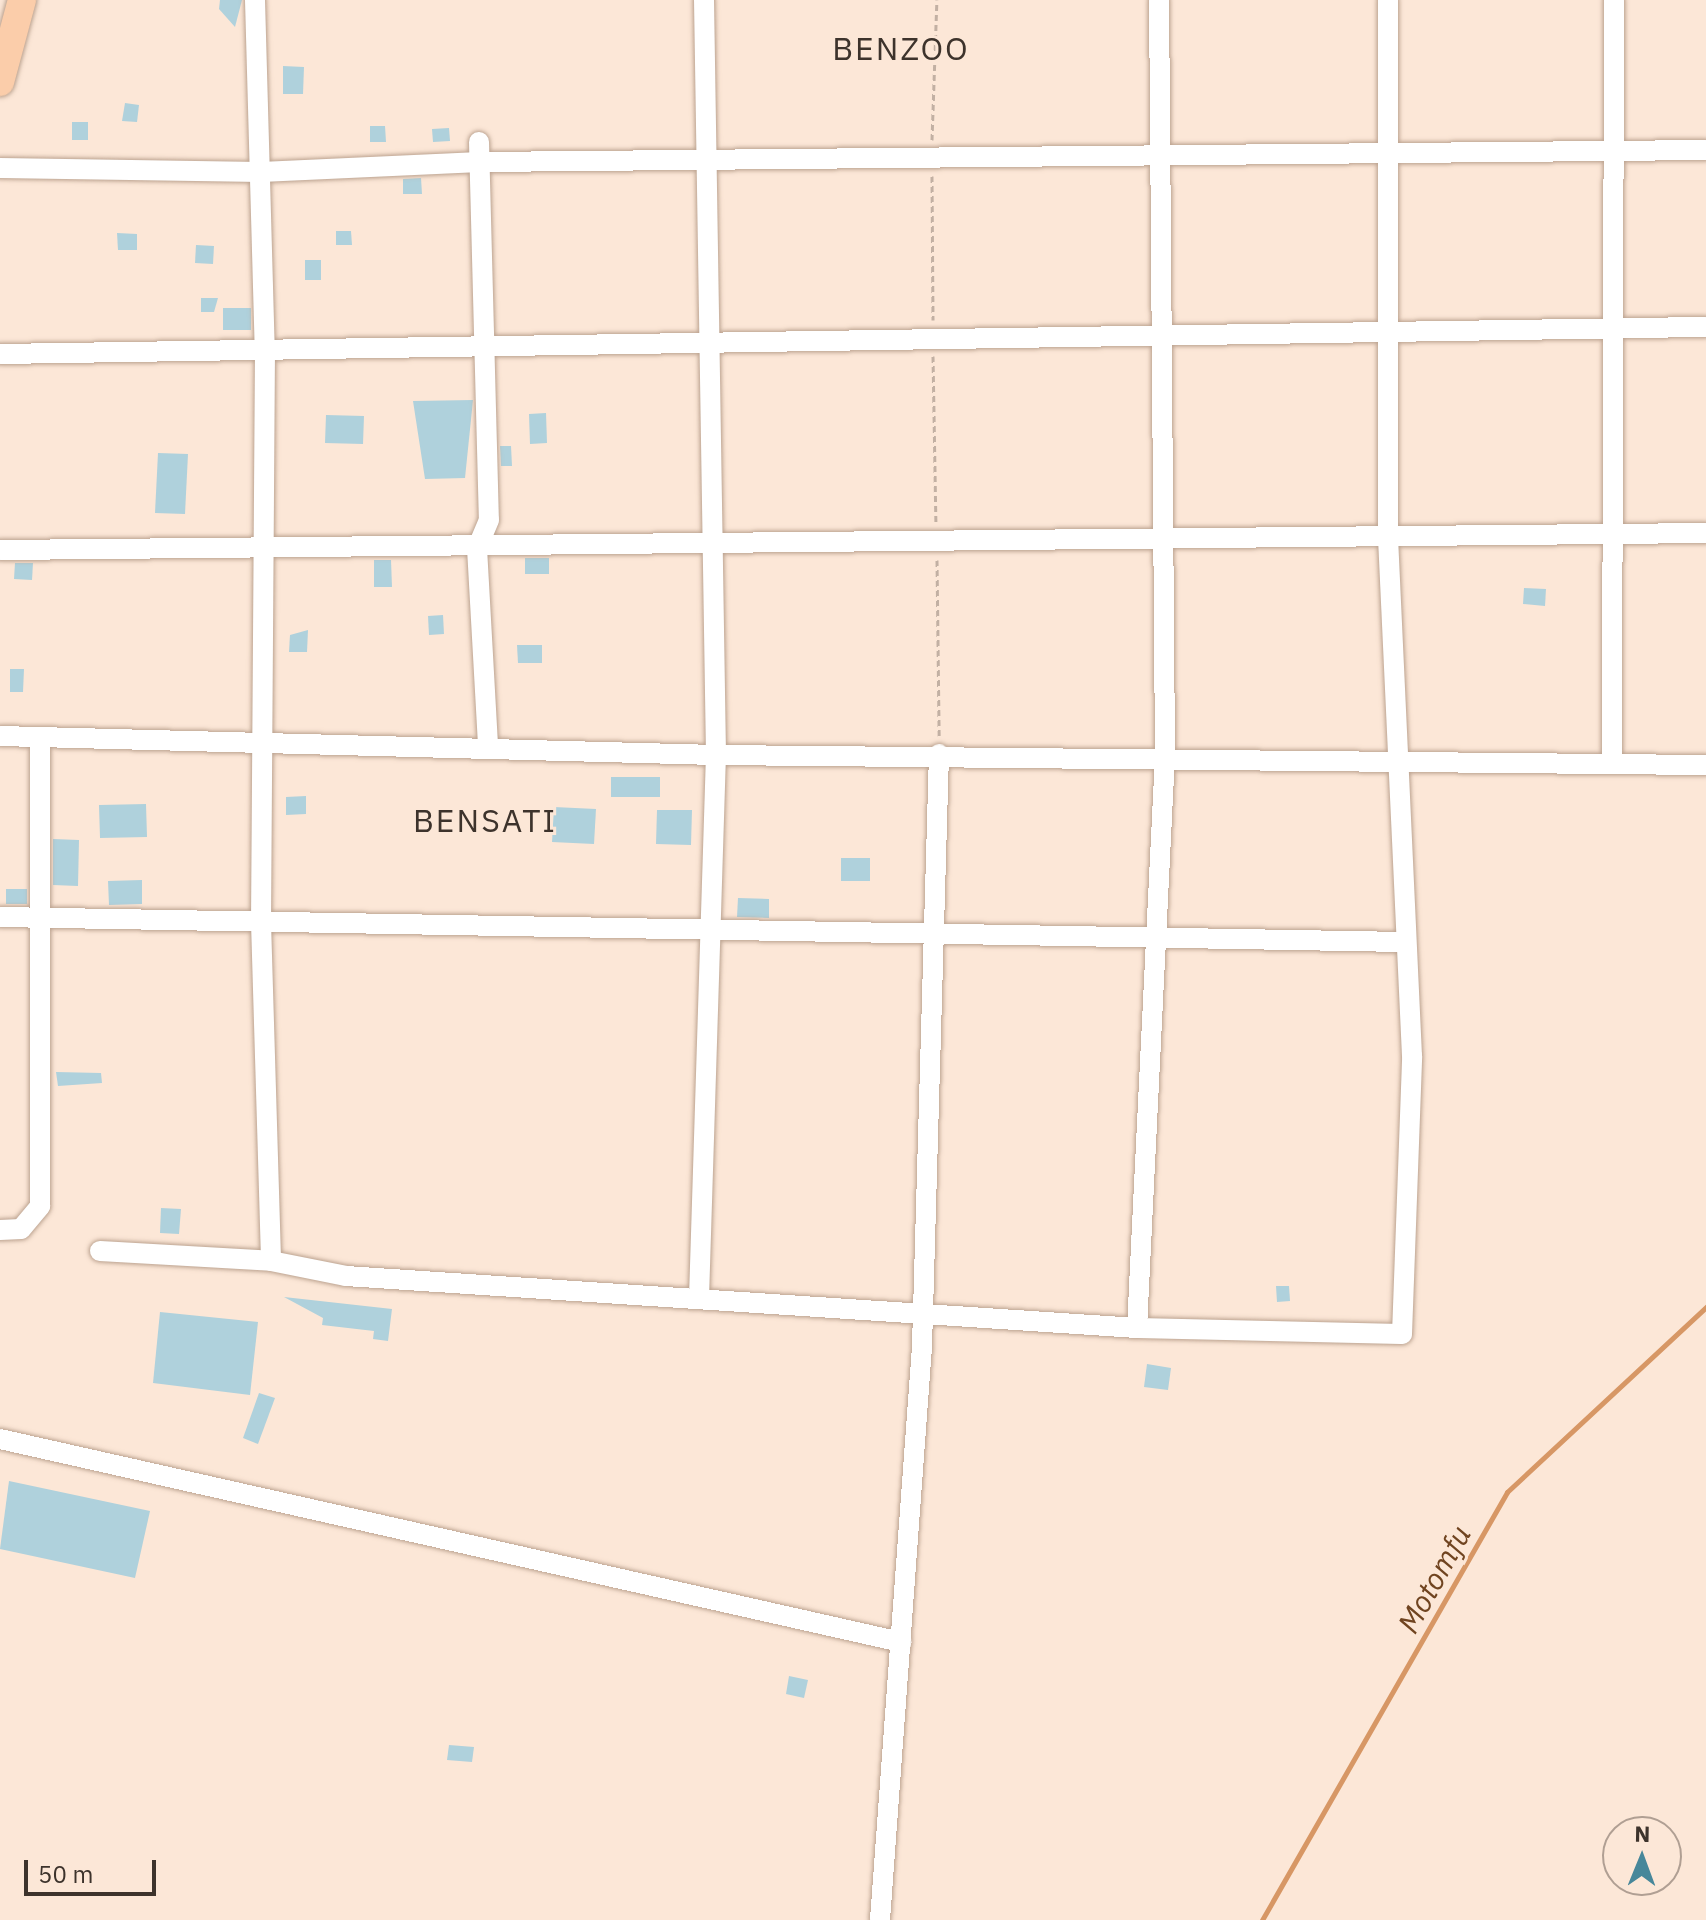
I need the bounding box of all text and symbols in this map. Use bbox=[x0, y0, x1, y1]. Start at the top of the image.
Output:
district label: BENZOO bbox=[832, 29, 970, 67]
district label: BENSATI bbox=[413, 801, 557, 839]
water label: Motomfu bbox=[1390, 1519, 1478, 1639]
north arrow bbox=[1602, 1816, 1682, 1896]
text: N bbox=[1634, 1819, 1651, 1848]
scale bar bbox=[28, 1844, 160, 1894]
text: 50 m bbox=[38, 1858, 93, 1890]

